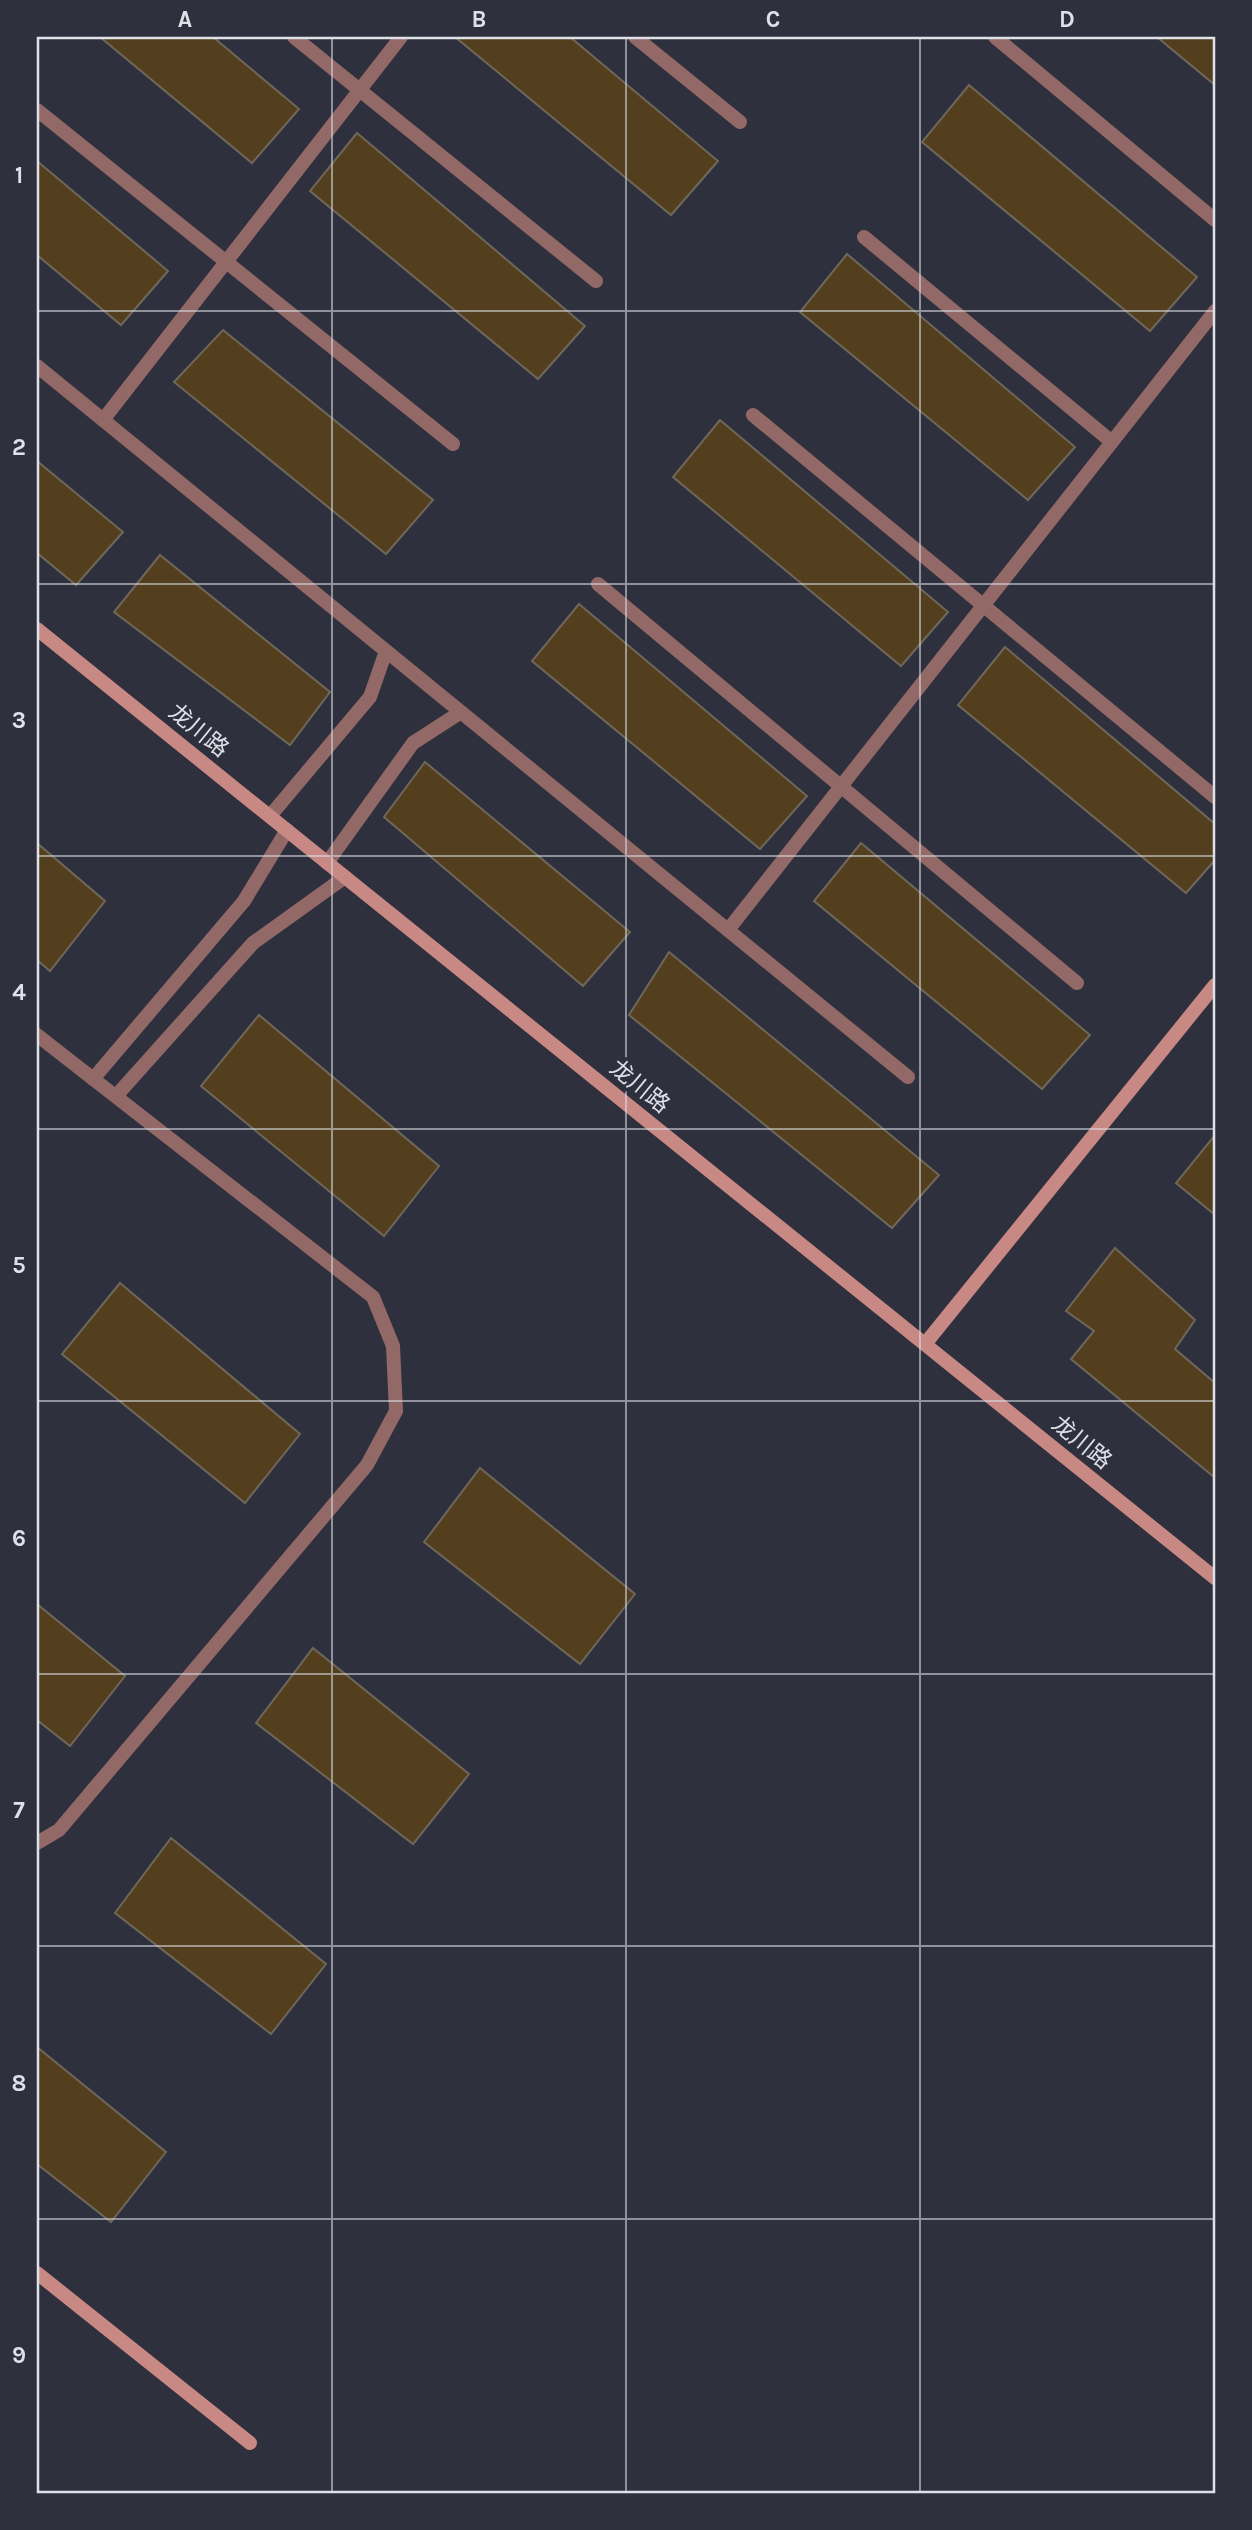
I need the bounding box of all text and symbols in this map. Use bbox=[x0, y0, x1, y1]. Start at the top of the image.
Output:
text: A bbox=[178, 6, 192, 33]
text: B bbox=[472, 6, 486, 33]
text: C bbox=[766, 6, 780, 33]
text: D bbox=[1059, 6, 1075, 33]
text: 1 bbox=[15, 162, 23, 189]
text: 2 bbox=[12, 434, 26, 461]
street label: 龙川路 bbox=[163, 698, 234, 763]
text: 3 bbox=[12, 707, 26, 734]
text: 4 bbox=[12, 979, 26, 1006]
street label: 龙川路 bbox=[604, 1054, 675, 1119]
text: 5 bbox=[12, 1252, 26, 1279]
street label: 龙川路 bbox=[1046, 1410, 1117, 1475]
text: 6 bbox=[12, 1525, 26, 1552]
text: 7 bbox=[13, 1797, 25, 1824]
text: 8 bbox=[12, 2070, 26, 2097]
text: 9 bbox=[12, 2342, 26, 2369]

